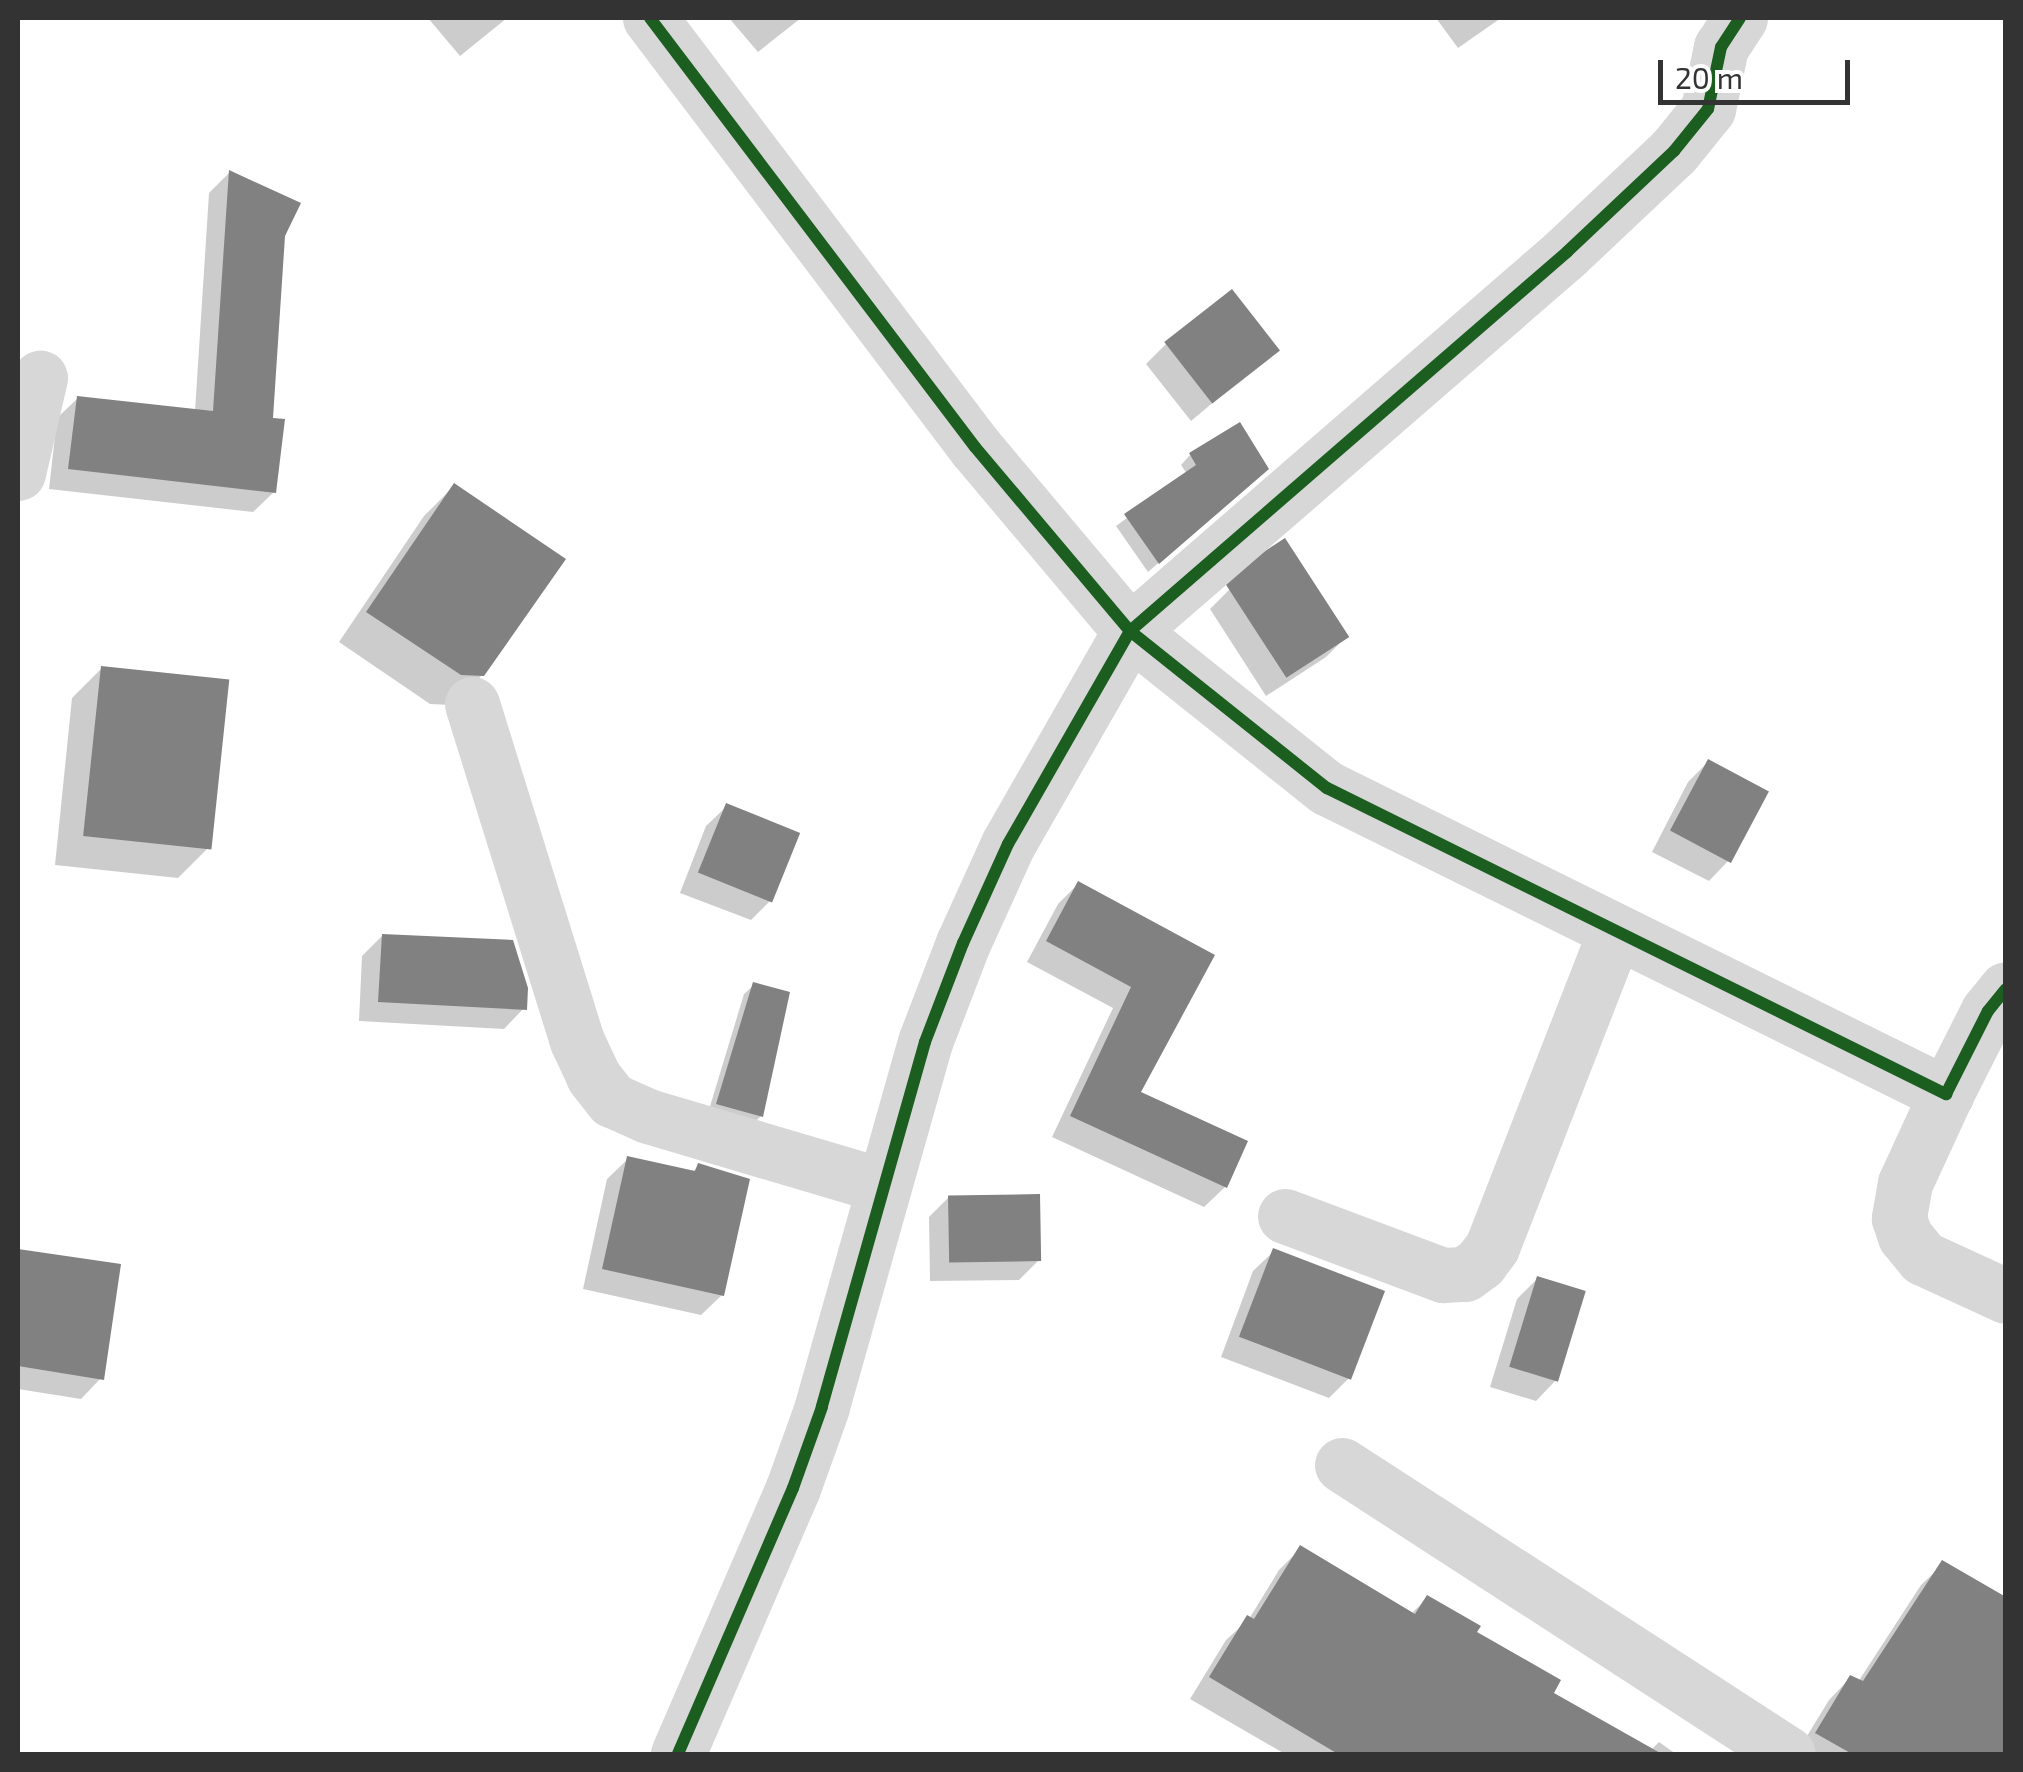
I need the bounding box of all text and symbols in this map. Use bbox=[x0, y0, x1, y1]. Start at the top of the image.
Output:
scale bar bbox=[1663, 40, 1856, 102]
text: 20 m bbox=[1675, 59, 1743, 95]

